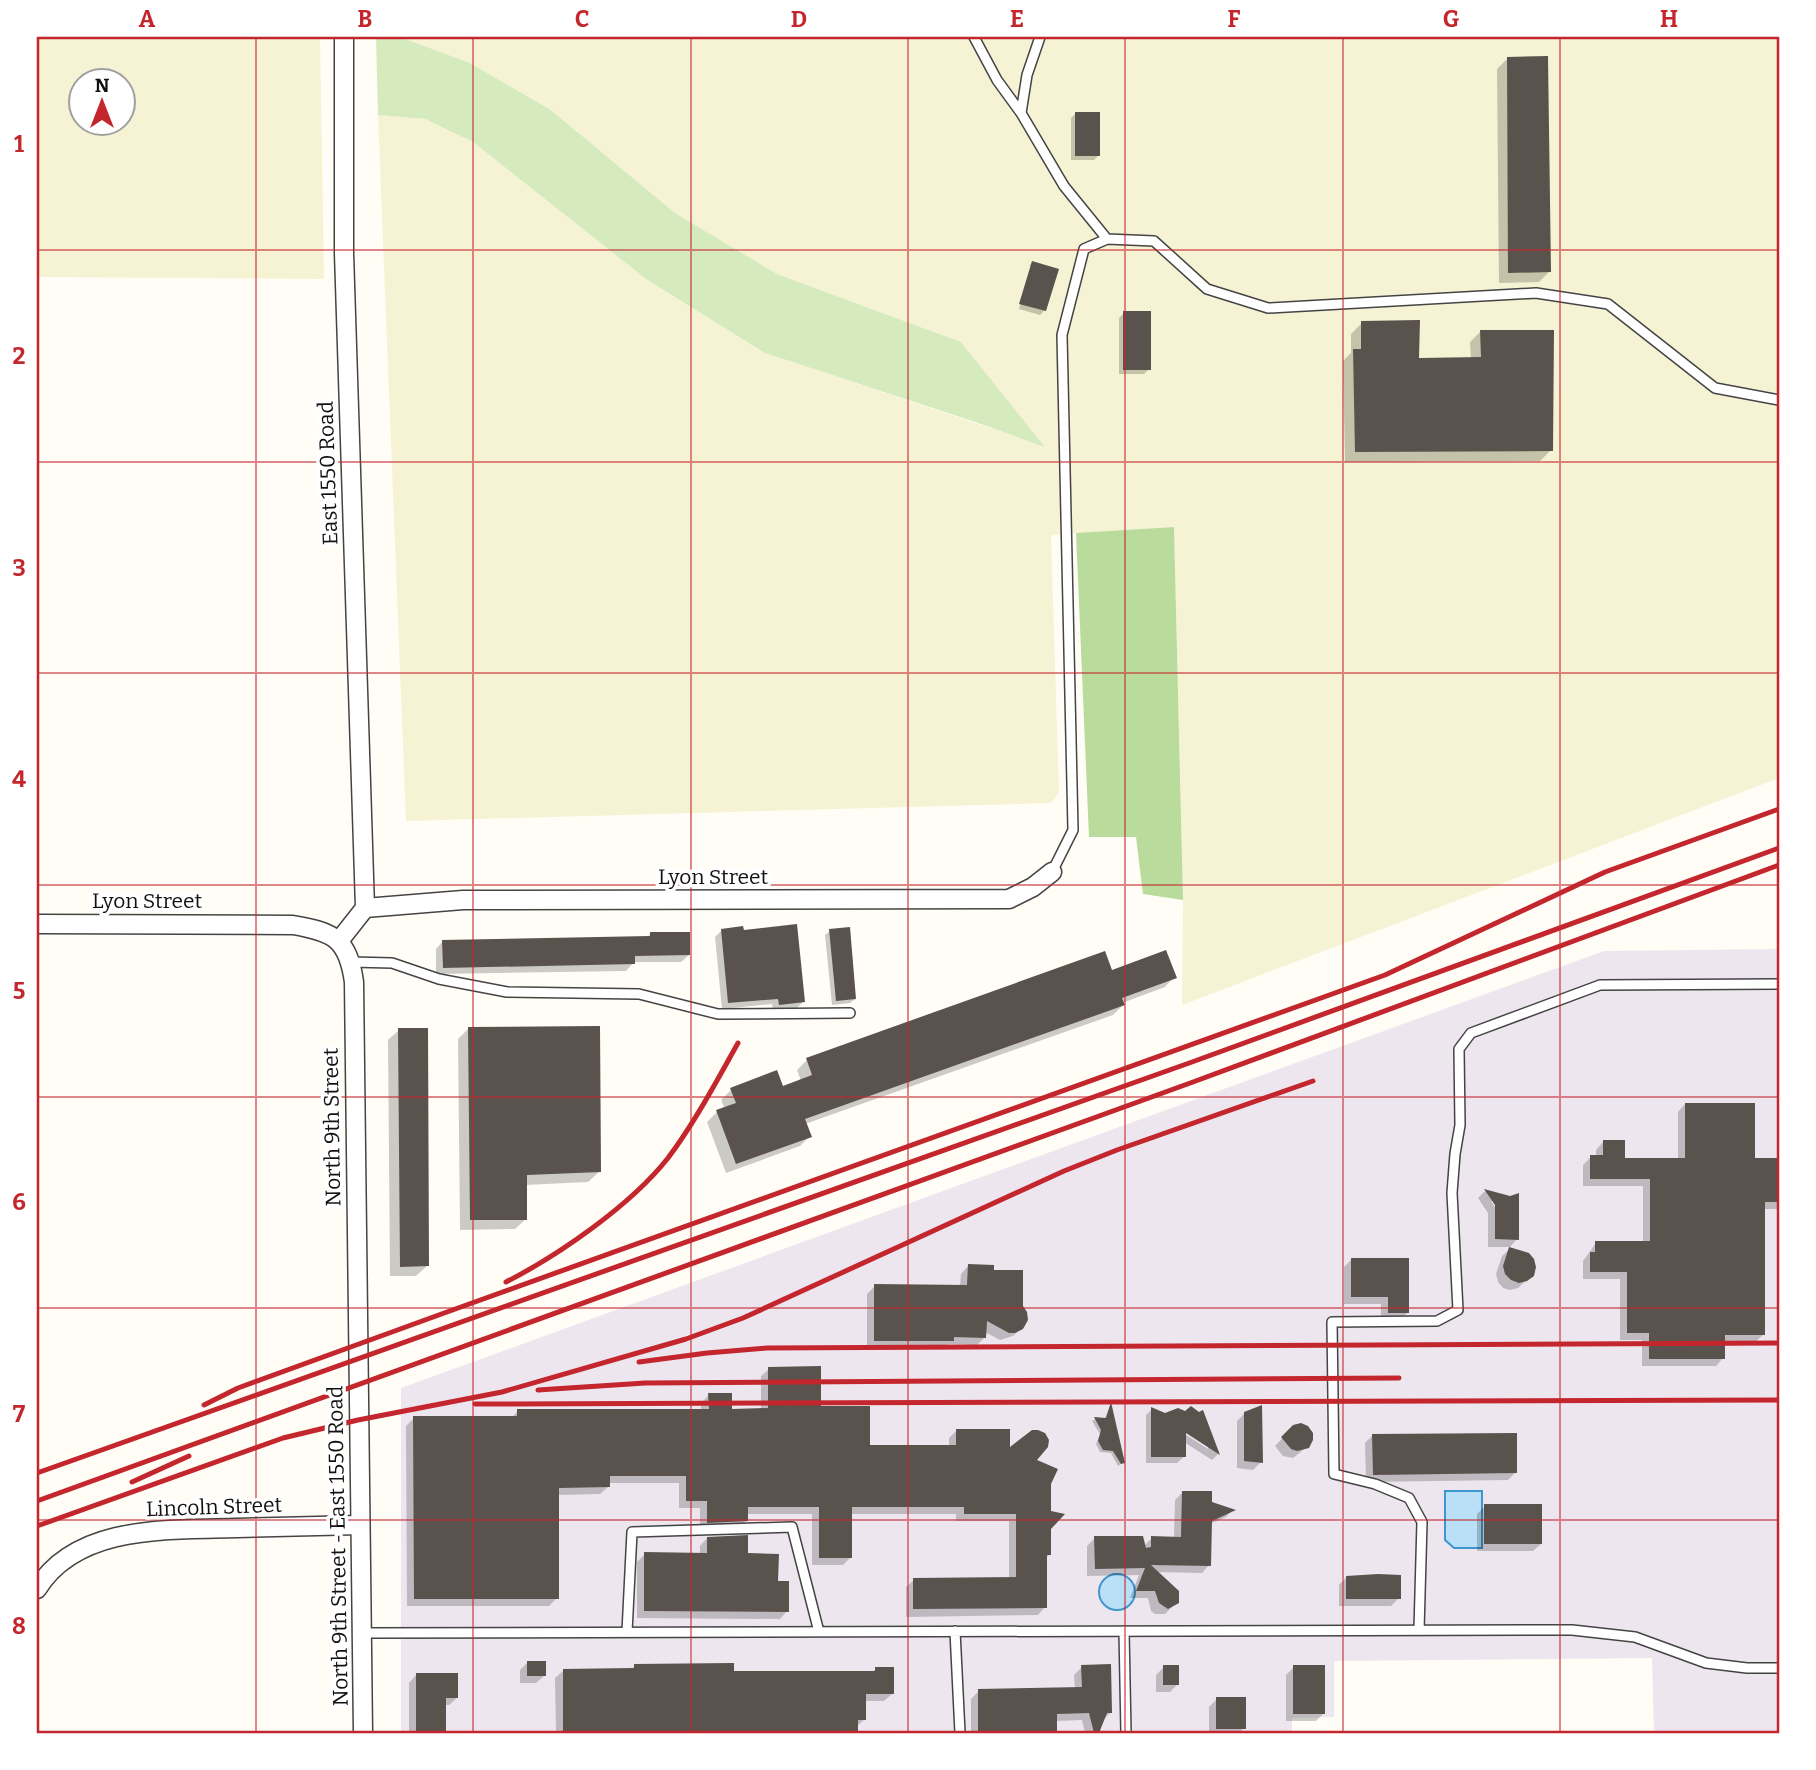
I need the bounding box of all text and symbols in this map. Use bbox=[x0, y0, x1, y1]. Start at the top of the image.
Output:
text: A bbox=[139, 5, 156, 33]
text: B bbox=[358, 5, 372, 33]
text: C bbox=[575, 5, 589, 33]
text: D bbox=[791, 5, 807, 33]
text: E bbox=[1010, 5, 1024, 33]
text: F bbox=[1228, 5, 1241, 33]
text: G bbox=[1443, 5, 1460, 33]
text: H bbox=[1660, 5, 1678, 33]
north arrow bbox=[66, 66, 136, 136]
text: N bbox=[95, 74, 110, 97]
text: 1 bbox=[14, 130, 24, 158]
text: 2 bbox=[13, 342, 26, 370]
street label: East 1550 Road bbox=[312, 401, 344, 545]
text: 3 bbox=[12, 554, 26, 582]
text: 4 bbox=[12, 765, 26, 793]
street label: Lyon Street bbox=[658, 864, 768, 890]
street label: Lyon Street bbox=[92, 888, 202, 914]
text: 5 bbox=[13, 977, 25, 1005]
street label: North 9th Street bbox=[318, 1047, 346, 1206]
text: 6 bbox=[12, 1188, 26, 1216]
street label: North 9th Street - East 1550 Road bbox=[322, 1386, 354, 1706]
text: 7 bbox=[13, 1400, 26, 1428]
street label: Lincoln Street bbox=[146, 1492, 283, 1522]
text: 8 bbox=[12, 1612, 26, 1640]

